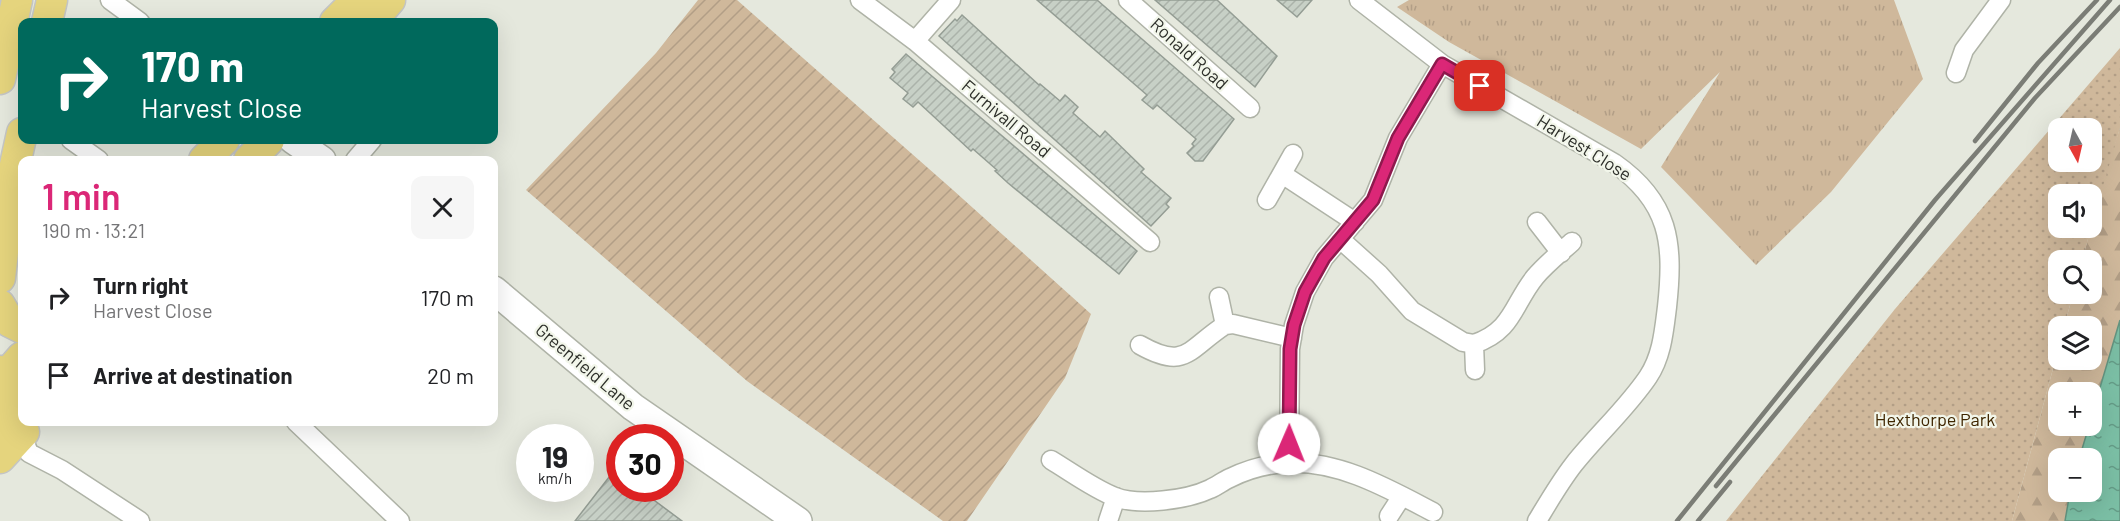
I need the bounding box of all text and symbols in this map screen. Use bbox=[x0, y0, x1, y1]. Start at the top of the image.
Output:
street label: Ronald Road bbox=[1146, 13, 1233, 94]
text: 170 m bbox=[141, 40, 244, 90]
icon: right bbox=[42, 42, 120, 120]
pin bbox=[1454, 60, 1505, 111]
icon: arrive bbox=[1463, 69, 1496, 102]
street label: Furnivall Road bbox=[958, 75, 1056, 162]
text: Harvest Close bbox=[141, 91, 302, 123]
street label: Harvest Close bbox=[1533, 109, 1636, 185]
north arrow bbox=[2048, 118, 2102, 172]
map controls bbox=[2048, 118, 2102, 502]
text: 1 min bbox=[42, 174, 121, 217]
button: close bbox=[411, 176, 474, 239]
button: sound bbox=[2048, 184, 2102, 238]
text: 190 m · 13:21 bbox=[42, 218, 145, 242]
button: search bbox=[2048, 250, 2102, 304]
text: Turn right bbox=[93, 272, 188, 298]
icon: right bbox=[42, 281, 75, 314]
text: 170 m bbox=[421, 284, 474, 310]
text: Harvest Close bbox=[93, 298, 213, 322]
button: layers bbox=[2048, 316, 2102, 370]
street label: Greenfield Lane bbox=[531, 318, 640, 414]
icon: arrive bbox=[42, 359, 75, 392]
text: Arrive at destination bbox=[93, 362, 292, 388]
text: 20 m bbox=[427, 362, 474, 388]
button: + bbox=[2048, 382, 2102, 436]
park label: Hexthorpe Park bbox=[1875, 408, 1995, 430]
position arrow bbox=[1257, 412, 1321, 476]
speed limit sign: 30 bbox=[606, 424, 684, 502]
text: 19 bbox=[542, 438, 568, 474]
button: − bbox=[2048, 448, 2102, 502]
text: km/h bbox=[538, 469, 572, 487]

